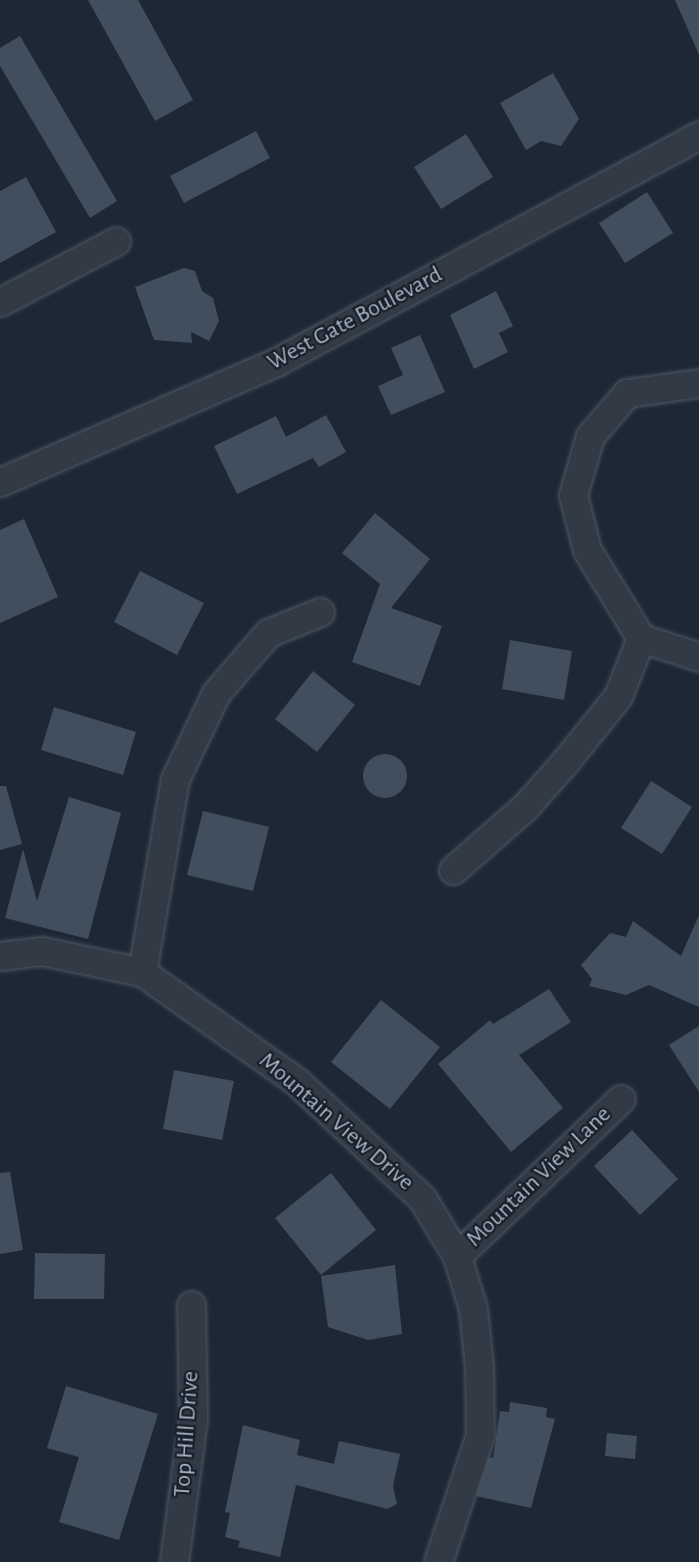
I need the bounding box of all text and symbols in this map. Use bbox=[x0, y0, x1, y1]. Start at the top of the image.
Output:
street label: West Gate Boulevard bbox=[263, 261, 447, 377]
street label: Mountain View Drive bbox=[253, 1047, 419, 1197]
street label: Mountain View Lane bbox=[461, 1101, 617, 1253]
street label: Top Hill Drive bbox=[168, 1370, 206, 1498]

